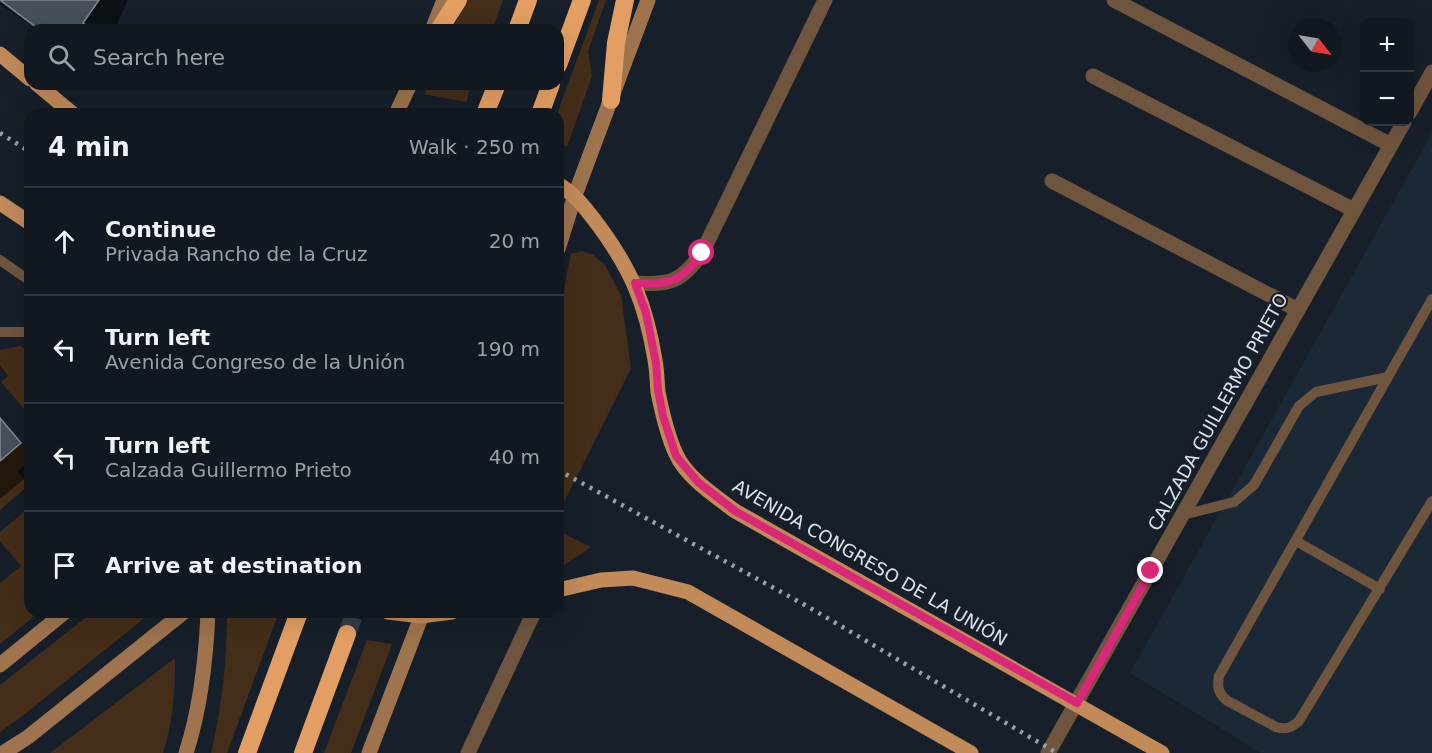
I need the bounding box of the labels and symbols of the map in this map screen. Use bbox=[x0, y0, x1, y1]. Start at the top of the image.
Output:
north arrow bbox=[1288, 18, 1342, 72]
route start bbox=[688, 239, 714, 265]
street label: CALZADA GUILLERMO PRIETO bbox=[1143, 289, 1292, 534]
street label: AVENIDA CONGRESO DE LA UNIÓN bbox=[729, 475, 1011, 650]
route end bbox=[1137, 557, 1163, 583]

